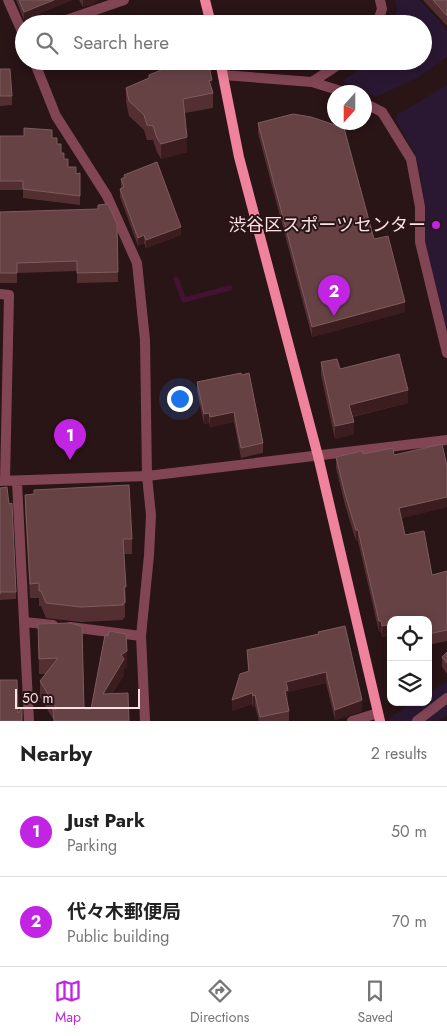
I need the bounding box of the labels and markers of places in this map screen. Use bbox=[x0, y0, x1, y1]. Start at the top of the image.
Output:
place label: 渋谷区スポーツセンター bbox=[228, 212, 426, 238]
marker: 渋谷区スポーツセンター bbox=[430, 219, 442, 231]
pin: 2 bbox=[318, 275, 350, 316]
pin: 1 bbox=[54, 419, 86, 460]

